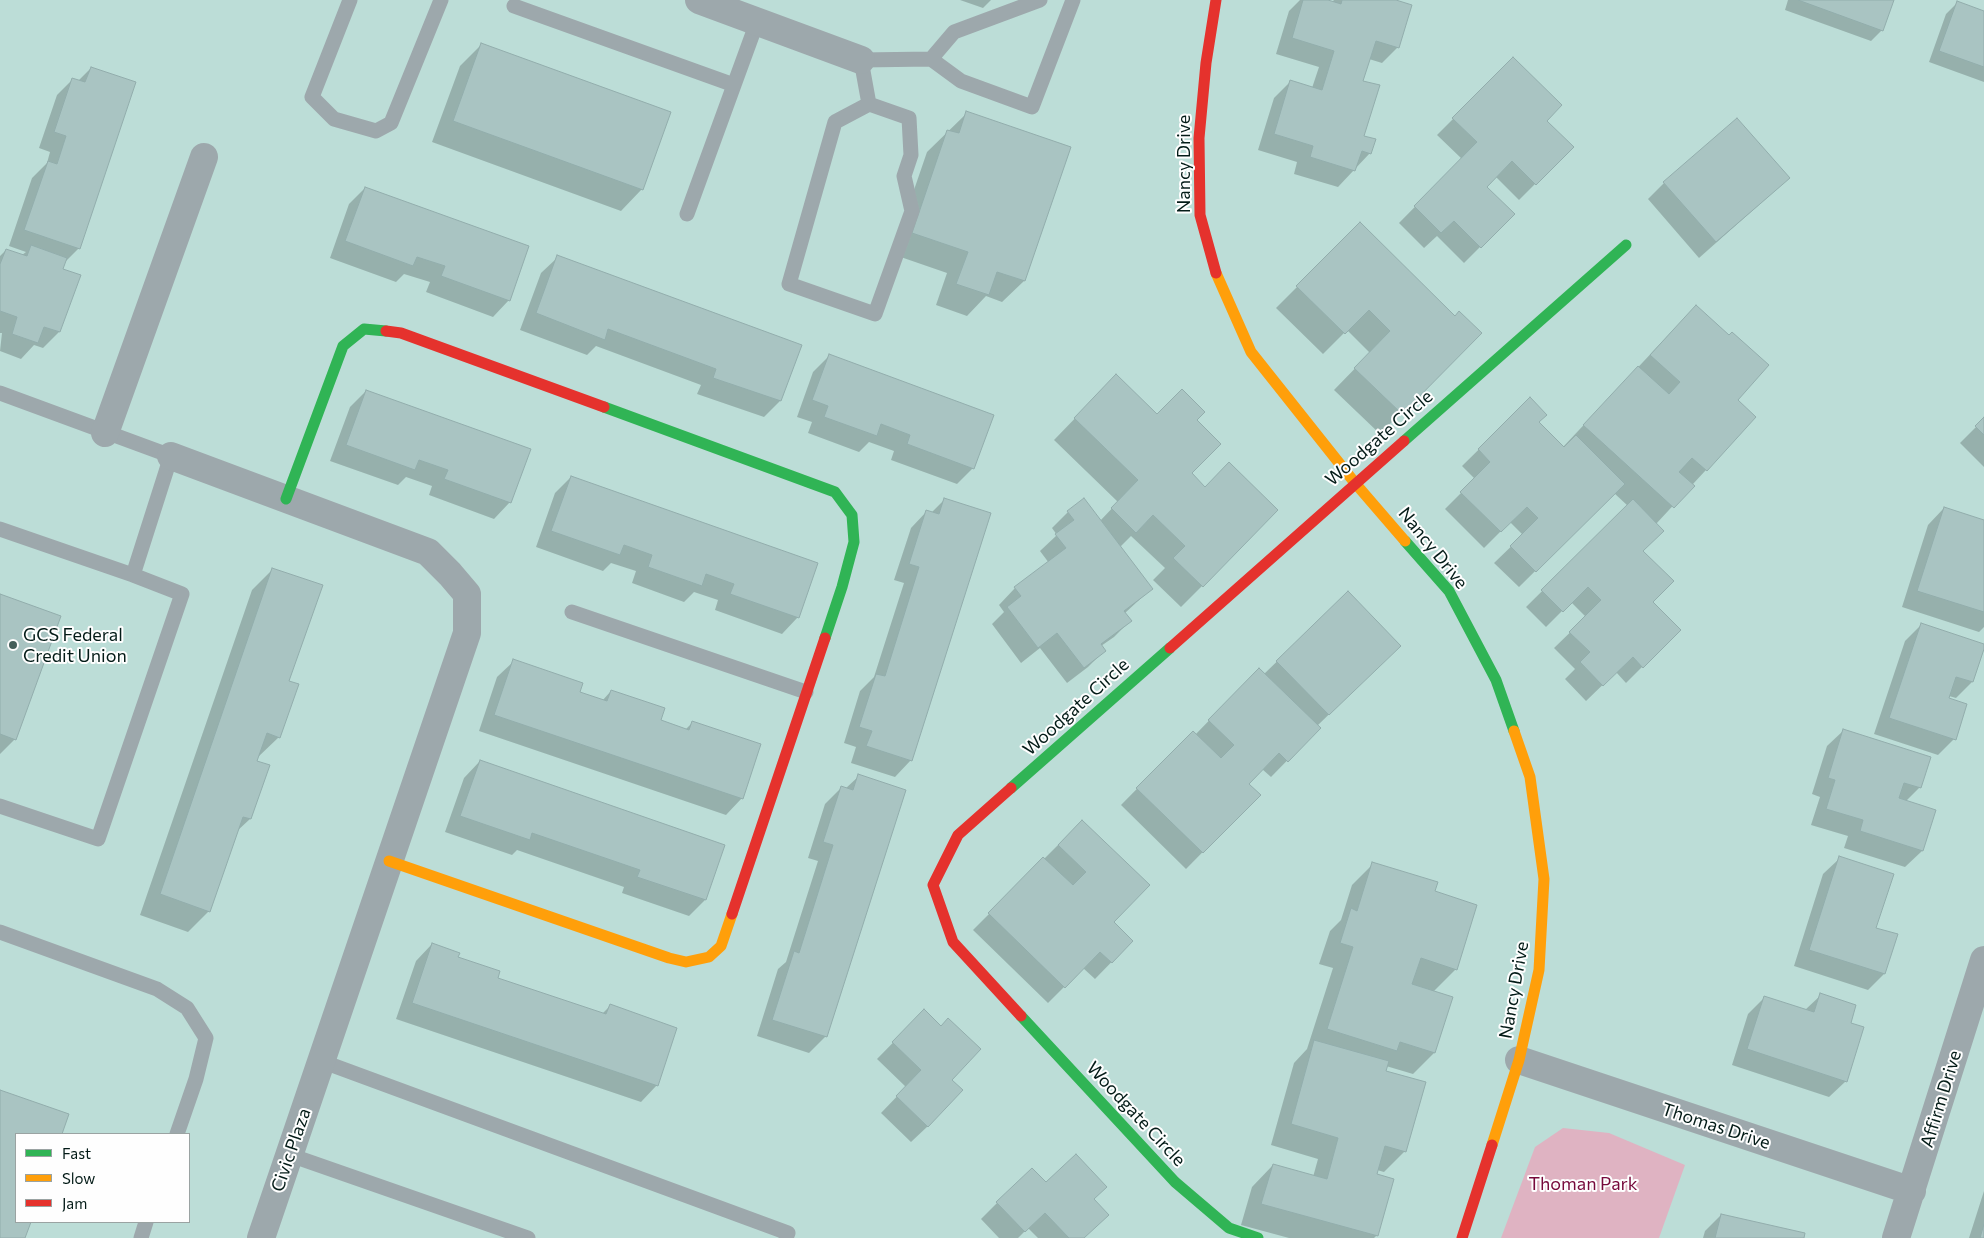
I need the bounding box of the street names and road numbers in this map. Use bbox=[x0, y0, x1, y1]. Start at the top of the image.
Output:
street label: Nancy Drive bbox=[1173, 115, 1195, 213]
street label: Woodgate Circle bbox=[1321, 386, 1437, 490]
street label: Nancy Drive bbox=[1394, 503, 1472, 593]
street label: Woodgate Circle bbox=[1019, 654, 1133, 760]
street label: Nancy Drive bbox=[1495, 940, 1533, 1040]
street label: Affirm Drive bbox=[1916, 1048, 1966, 1150]
street label: Woodgate Circle bbox=[1082, 1057, 1190, 1171]
street label: Thomas Drive bbox=[1659, 1098, 1773, 1154]
street label: Civic Plaza bbox=[267, 1105, 315, 1195]

